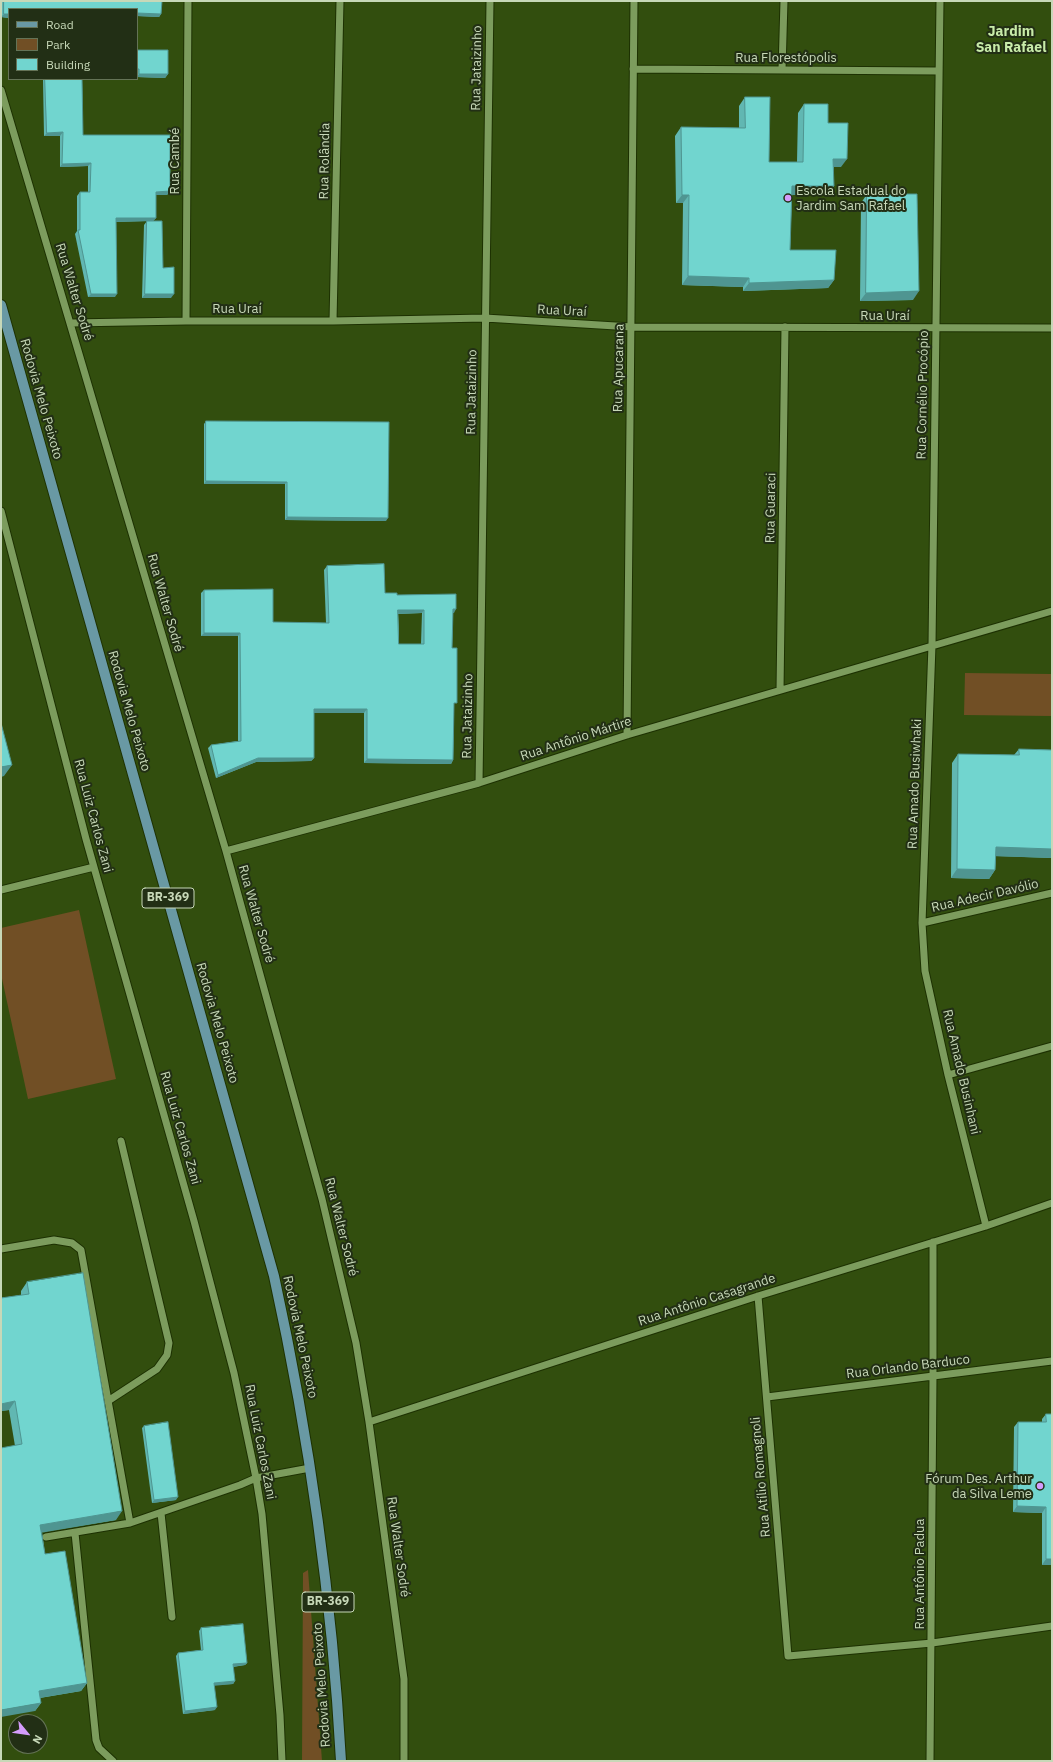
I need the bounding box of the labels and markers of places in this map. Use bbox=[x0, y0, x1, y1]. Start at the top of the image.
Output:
place label: Escola Estadual do Jardim Sam Rafael bbox=[796, 183, 906, 214]
marker: Escola Estadual do Jardim Sam Rafael bbox=[783, 193, 793, 203]
place label: Fórum Des. Arthur da Silva Leme bbox=[925, 1471, 1032, 1502]
marker: Fórum Des. Arthur da Silva Leme bbox=[1035, 1481, 1045, 1491]

